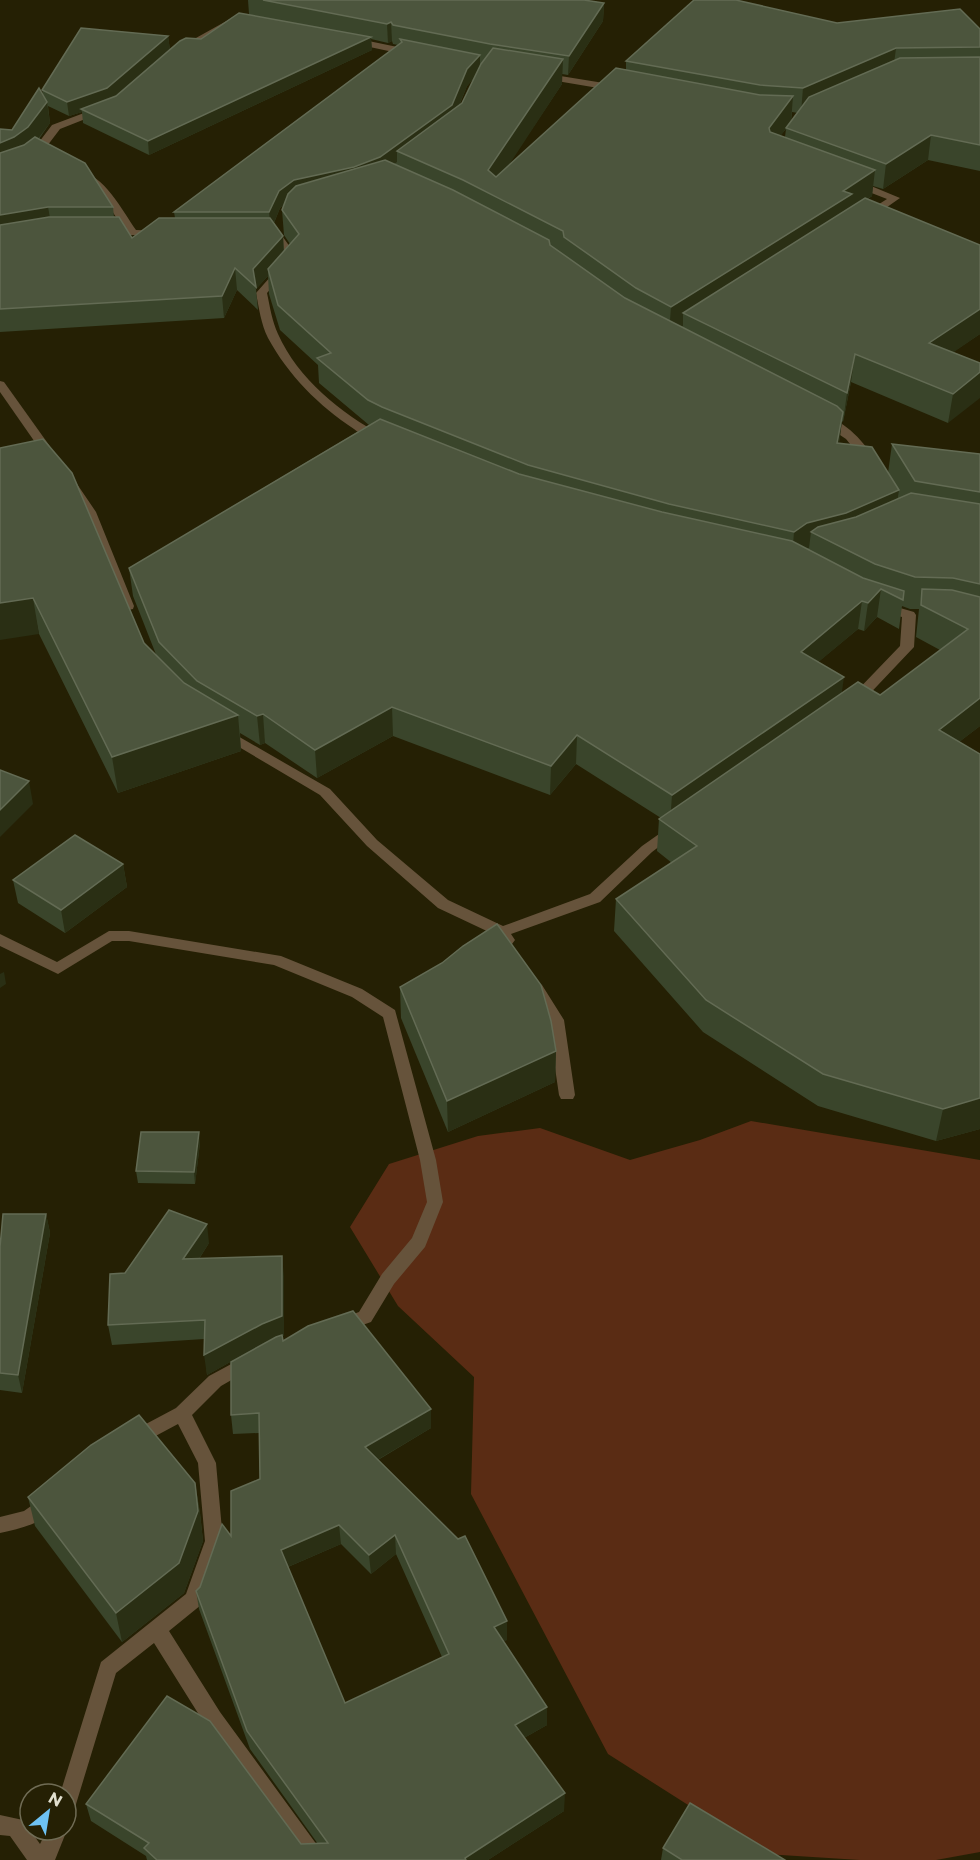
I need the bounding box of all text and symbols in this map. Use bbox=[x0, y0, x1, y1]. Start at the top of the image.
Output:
north arrow bbox=[18, 1782, 78, 1842]
text: N bbox=[45, 1788, 66, 1811]

